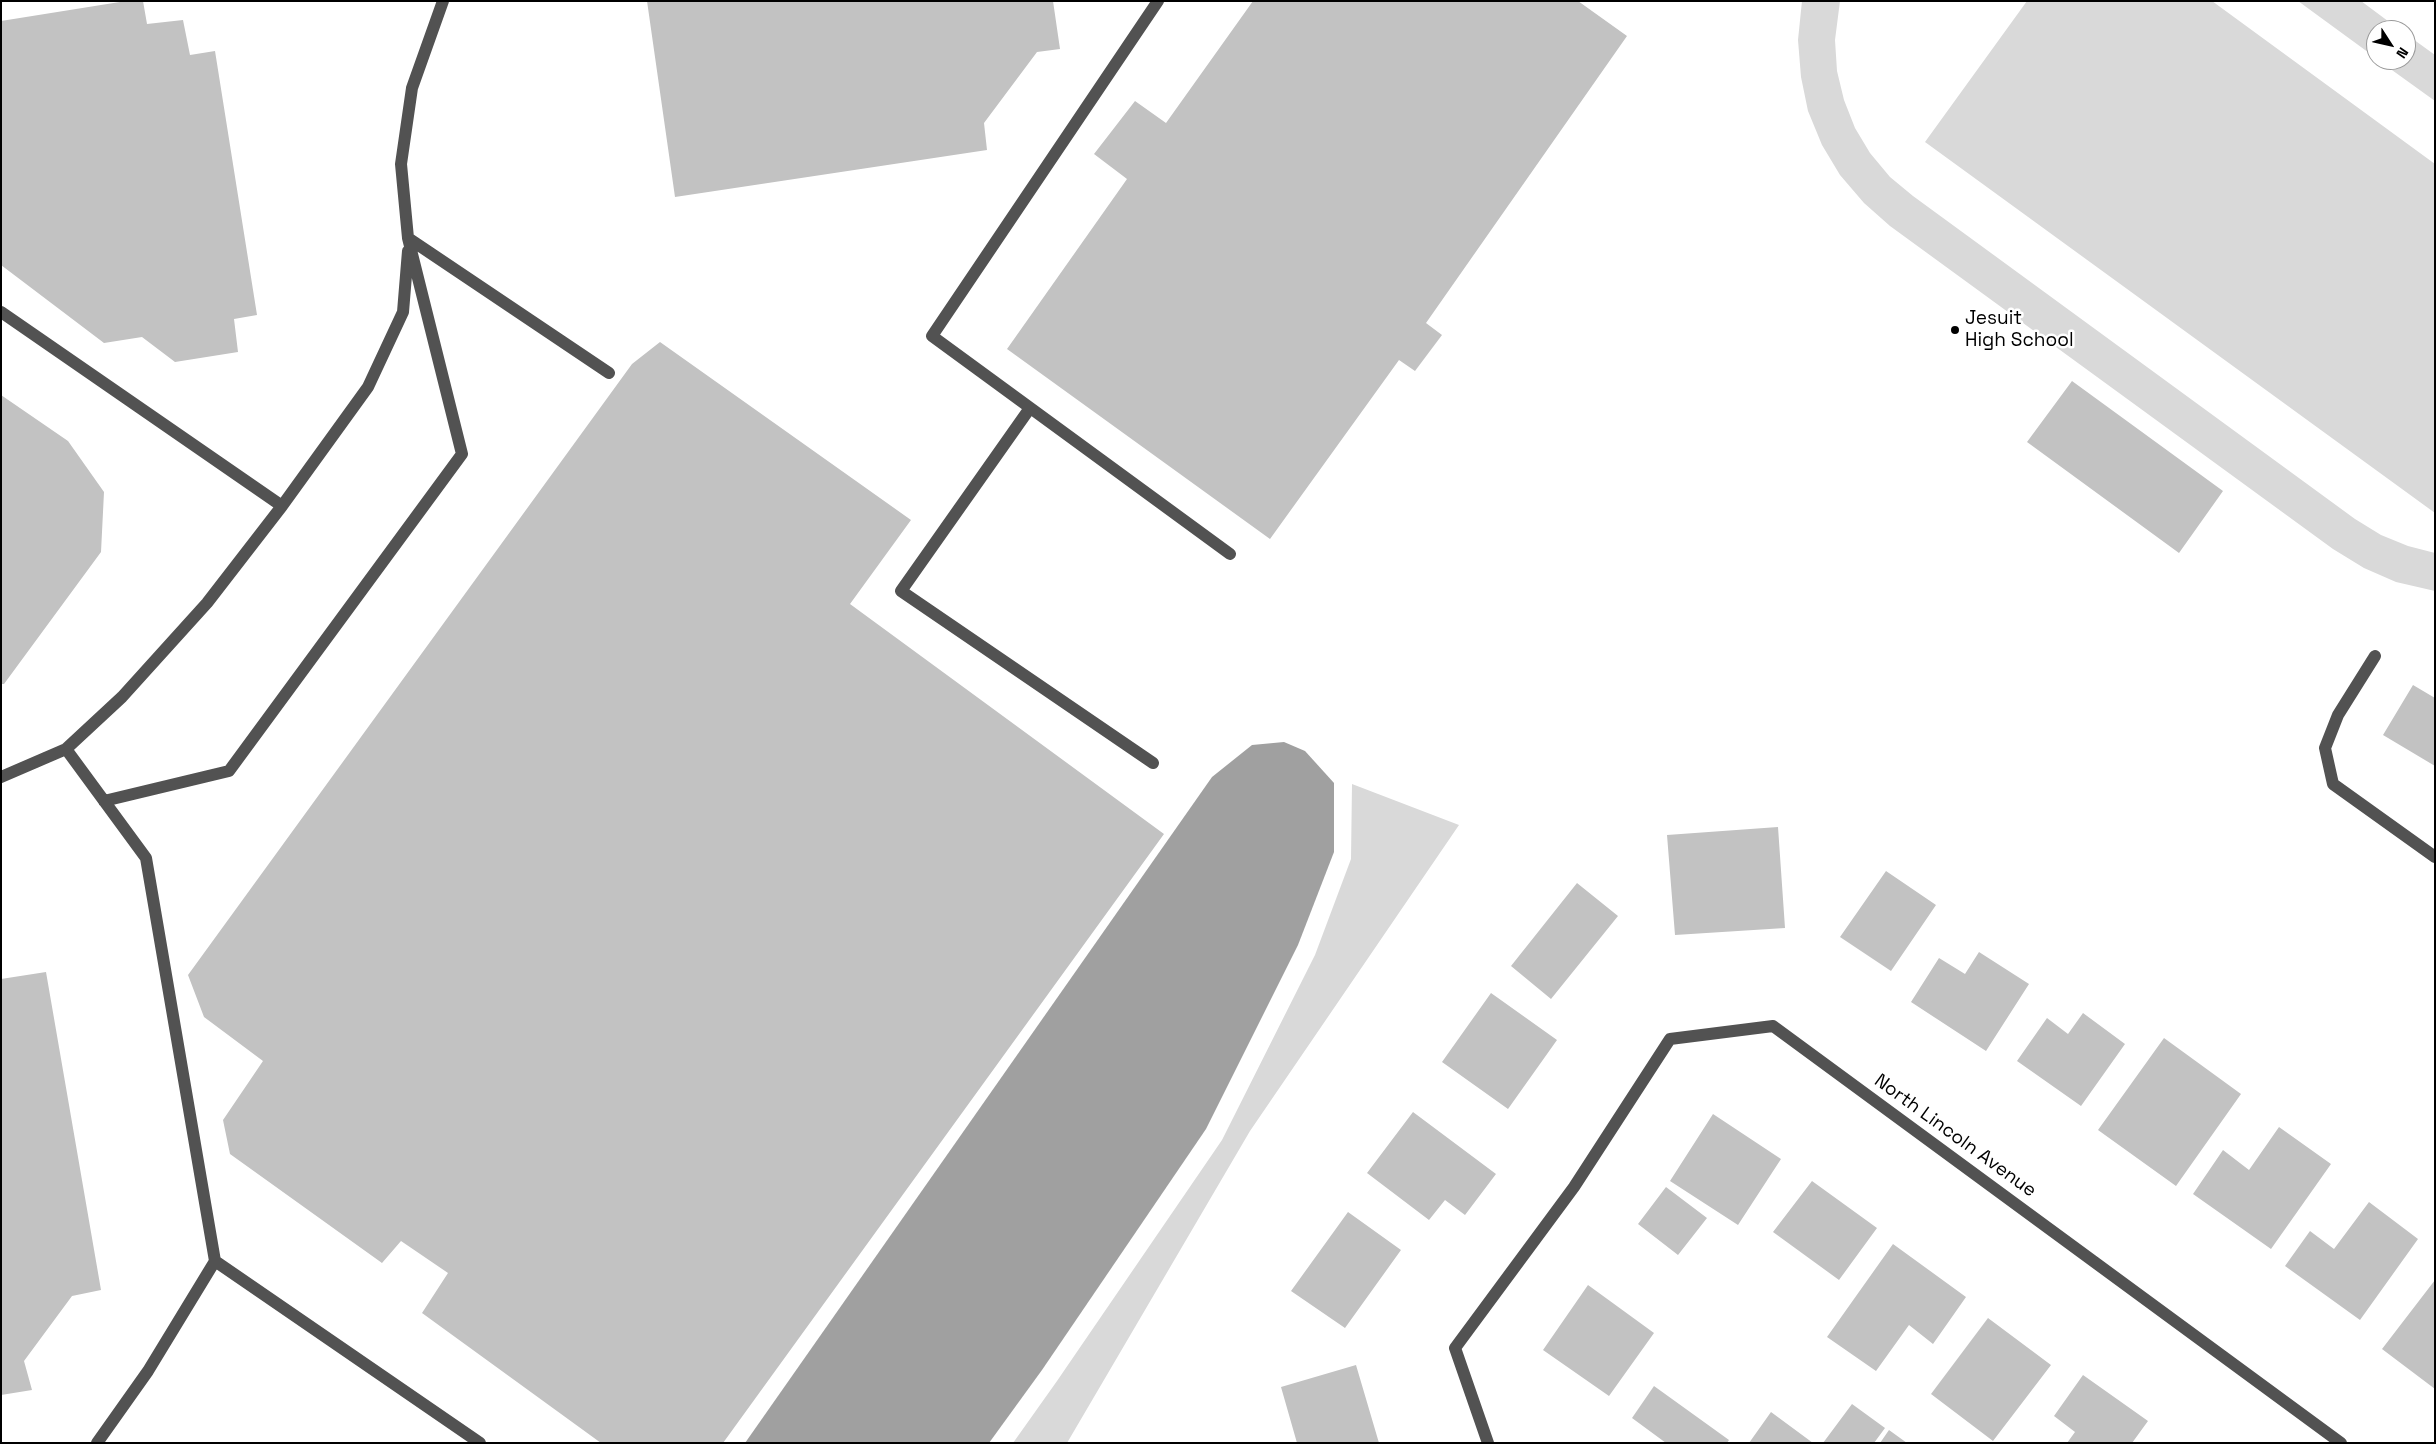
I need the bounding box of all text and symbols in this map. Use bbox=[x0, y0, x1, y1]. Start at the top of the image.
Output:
north arrow bbox=[2366, 20, 2416, 70]
text: N bbox=[2392, 44, 2413, 62]
place label: Jesuit High School bbox=[1965, 308, 2074, 352]
marker: Jesuit High School bbox=[1949, 324, 1961, 336]
street label: North Lincoln Avenue bbox=[1869, 1070, 2041, 1202]

